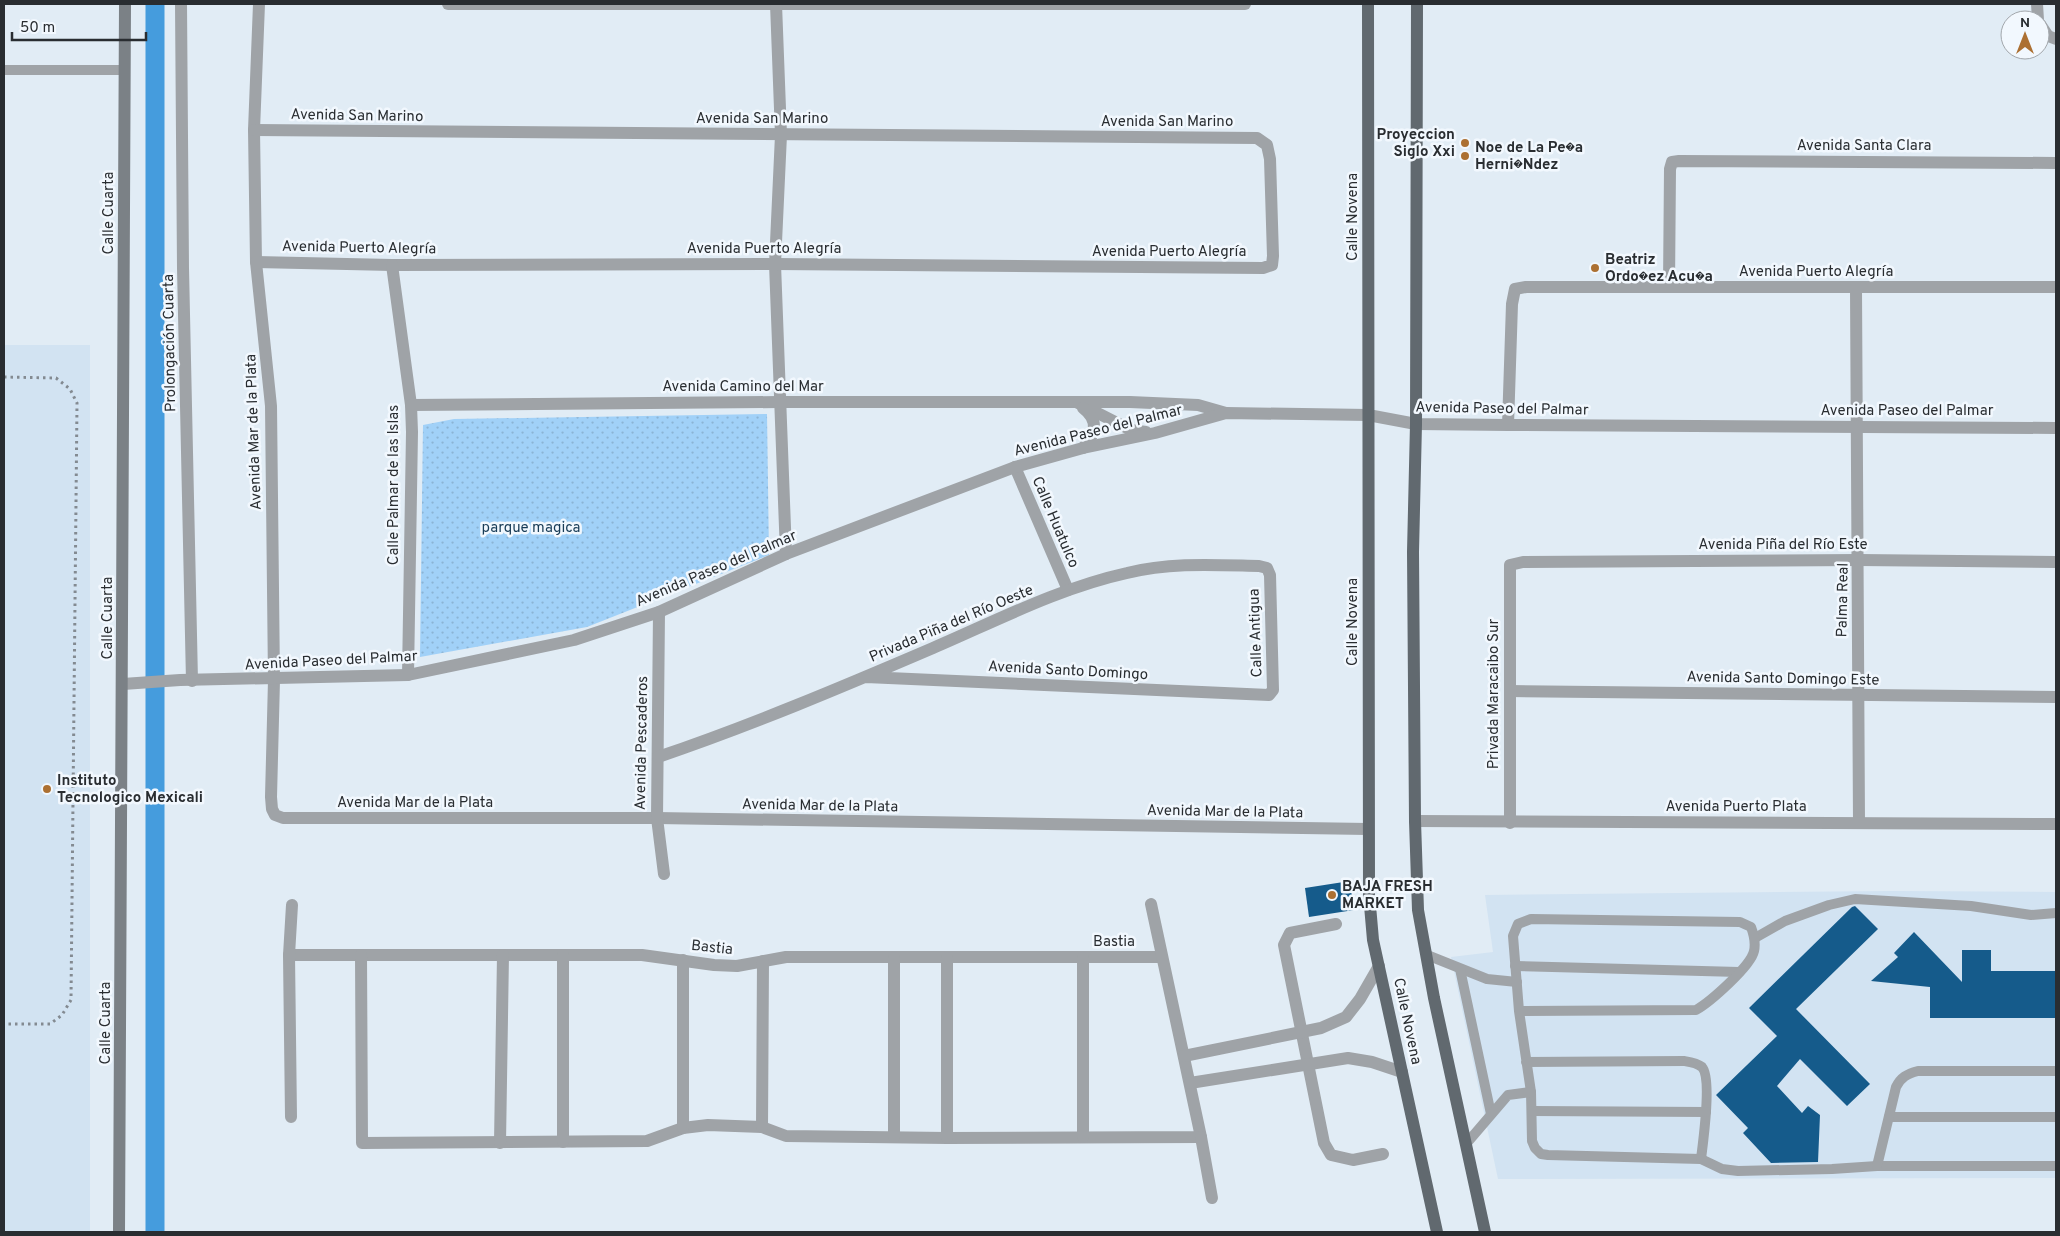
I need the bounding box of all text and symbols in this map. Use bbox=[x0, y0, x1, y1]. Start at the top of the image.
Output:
scale bar bbox=[12, 10, 146, 42]
north arrow bbox=[2000, 10, 2050, 60]
text: N bbox=[2020, 15, 2030, 32]
text: 50 m bbox=[20, 19, 55, 38]
street label: Avenida San Marino bbox=[290, 106, 423, 127]
street label: Avenida San Marino bbox=[696, 110, 828, 129]
street label: Avenida San Marino bbox=[1101, 113, 1233, 132]
place label: Proyeccion Siglo Xxi bbox=[1377, 126, 1455, 162]
marker: Proyeccion Siglo Xxi bbox=[1459, 137, 1471, 149]
street label: Avenida Santa Clara bbox=[1797, 137, 1931, 156]
place label: Noe de La Pe�a Herni�Ndez bbox=[1475, 139, 1583, 175]
marker: Noe de La Pe�a Herni�Ndez bbox=[1459, 150, 1471, 162]
street label: Calle Cuarta bbox=[100, 172, 119, 254]
street label: Calle Novena bbox=[1344, 173, 1363, 261]
street label: Avenida Puerto Alegría bbox=[282, 238, 436, 259]
street label: Avenida Puerto Alegría bbox=[687, 240, 841, 259]
street label: Avenida Puerto Alegría bbox=[1092, 243, 1246, 262]
place label: Beatriz Ordo�ez Acu�a bbox=[1605, 251, 1713, 287]
marker: Beatriz Ordo�ez Acu�a bbox=[1589, 262, 1601, 274]
street label: Avenida Puerto Alegría bbox=[1739, 263, 1893, 282]
street label: Prolongación Cuarta bbox=[160, 274, 181, 412]
street label: Avenida Mar de la Plata bbox=[242, 354, 267, 510]
street label: Avenida Camino del Mar bbox=[662, 378, 824, 397]
street label: Avenida Paseo del Palmar bbox=[1415, 398, 1589, 421]
street label: Avenida Paseo del Palmar bbox=[1012, 401, 1185, 462]
street label: Avenida Paseo del Palmar bbox=[1820, 402, 1994, 421]
street label: Calle Palmar de las Islas bbox=[385, 405, 404, 565]
street label: Calle Huatulco bbox=[1027, 474, 1082, 571]
park label: parque magica bbox=[481, 519, 581, 538]
street label: Avenida Paseo del Palmar bbox=[633, 527, 800, 612]
street label: Avenida Piña del Río Este bbox=[1698, 536, 1868, 555]
street label: Palma Real bbox=[1833, 563, 1854, 637]
street label: Calle Cuarta bbox=[99, 577, 118, 659]
street label: Calle Novena bbox=[1344, 578, 1363, 666]
street label: Privada Piña del Río Oeste bbox=[867, 581, 1036, 668]
street label: Calle Antigua bbox=[1245, 588, 1268, 678]
street label: Privada Maracaibo Sur bbox=[1485, 618, 1504, 769]
street label: Avenida Paseo del Palmar bbox=[244, 647, 418, 676]
street label: Avenida Santo Domingo bbox=[987, 658, 1148, 685]
street label: Avenida Santo Domingo Este bbox=[1686, 668, 1880, 691]
street label: Avenida Pescaderos bbox=[632, 676, 653, 810]
place label: Instituto Tecnologico Mexicali bbox=[57, 772, 203, 808]
marker: Instituto Tecnologico Mexicali bbox=[41, 783, 53, 795]
street label: Avenida Mar de la Plata bbox=[337, 794, 493, 813]
street label: Avenida Mar de la Plata bbox=[742, 796, 898, 817]
street label: Avenida Puerto Plata bbox=[1665, 798, 1807, 817]
street label: Avenida Mar de la Plata bbox=[1147, 802, 1303, 823]
place label: BAJA FRESH MARKET bbox=[1342, 878, 1433, 914]
marker: BAJA FRESH MARKET bbox=[1326, 889, 1338, 901]
street label: Bastia bbox=[1093, 933, 1135, 952]
street label: Bastia bbox=[690, 937, 734, 960]
street label: Calle Novena bbox=[1388, 976, 1425, 1066]
street label: Calle Cuarta bbox=[97, 982, 116, 1064]

